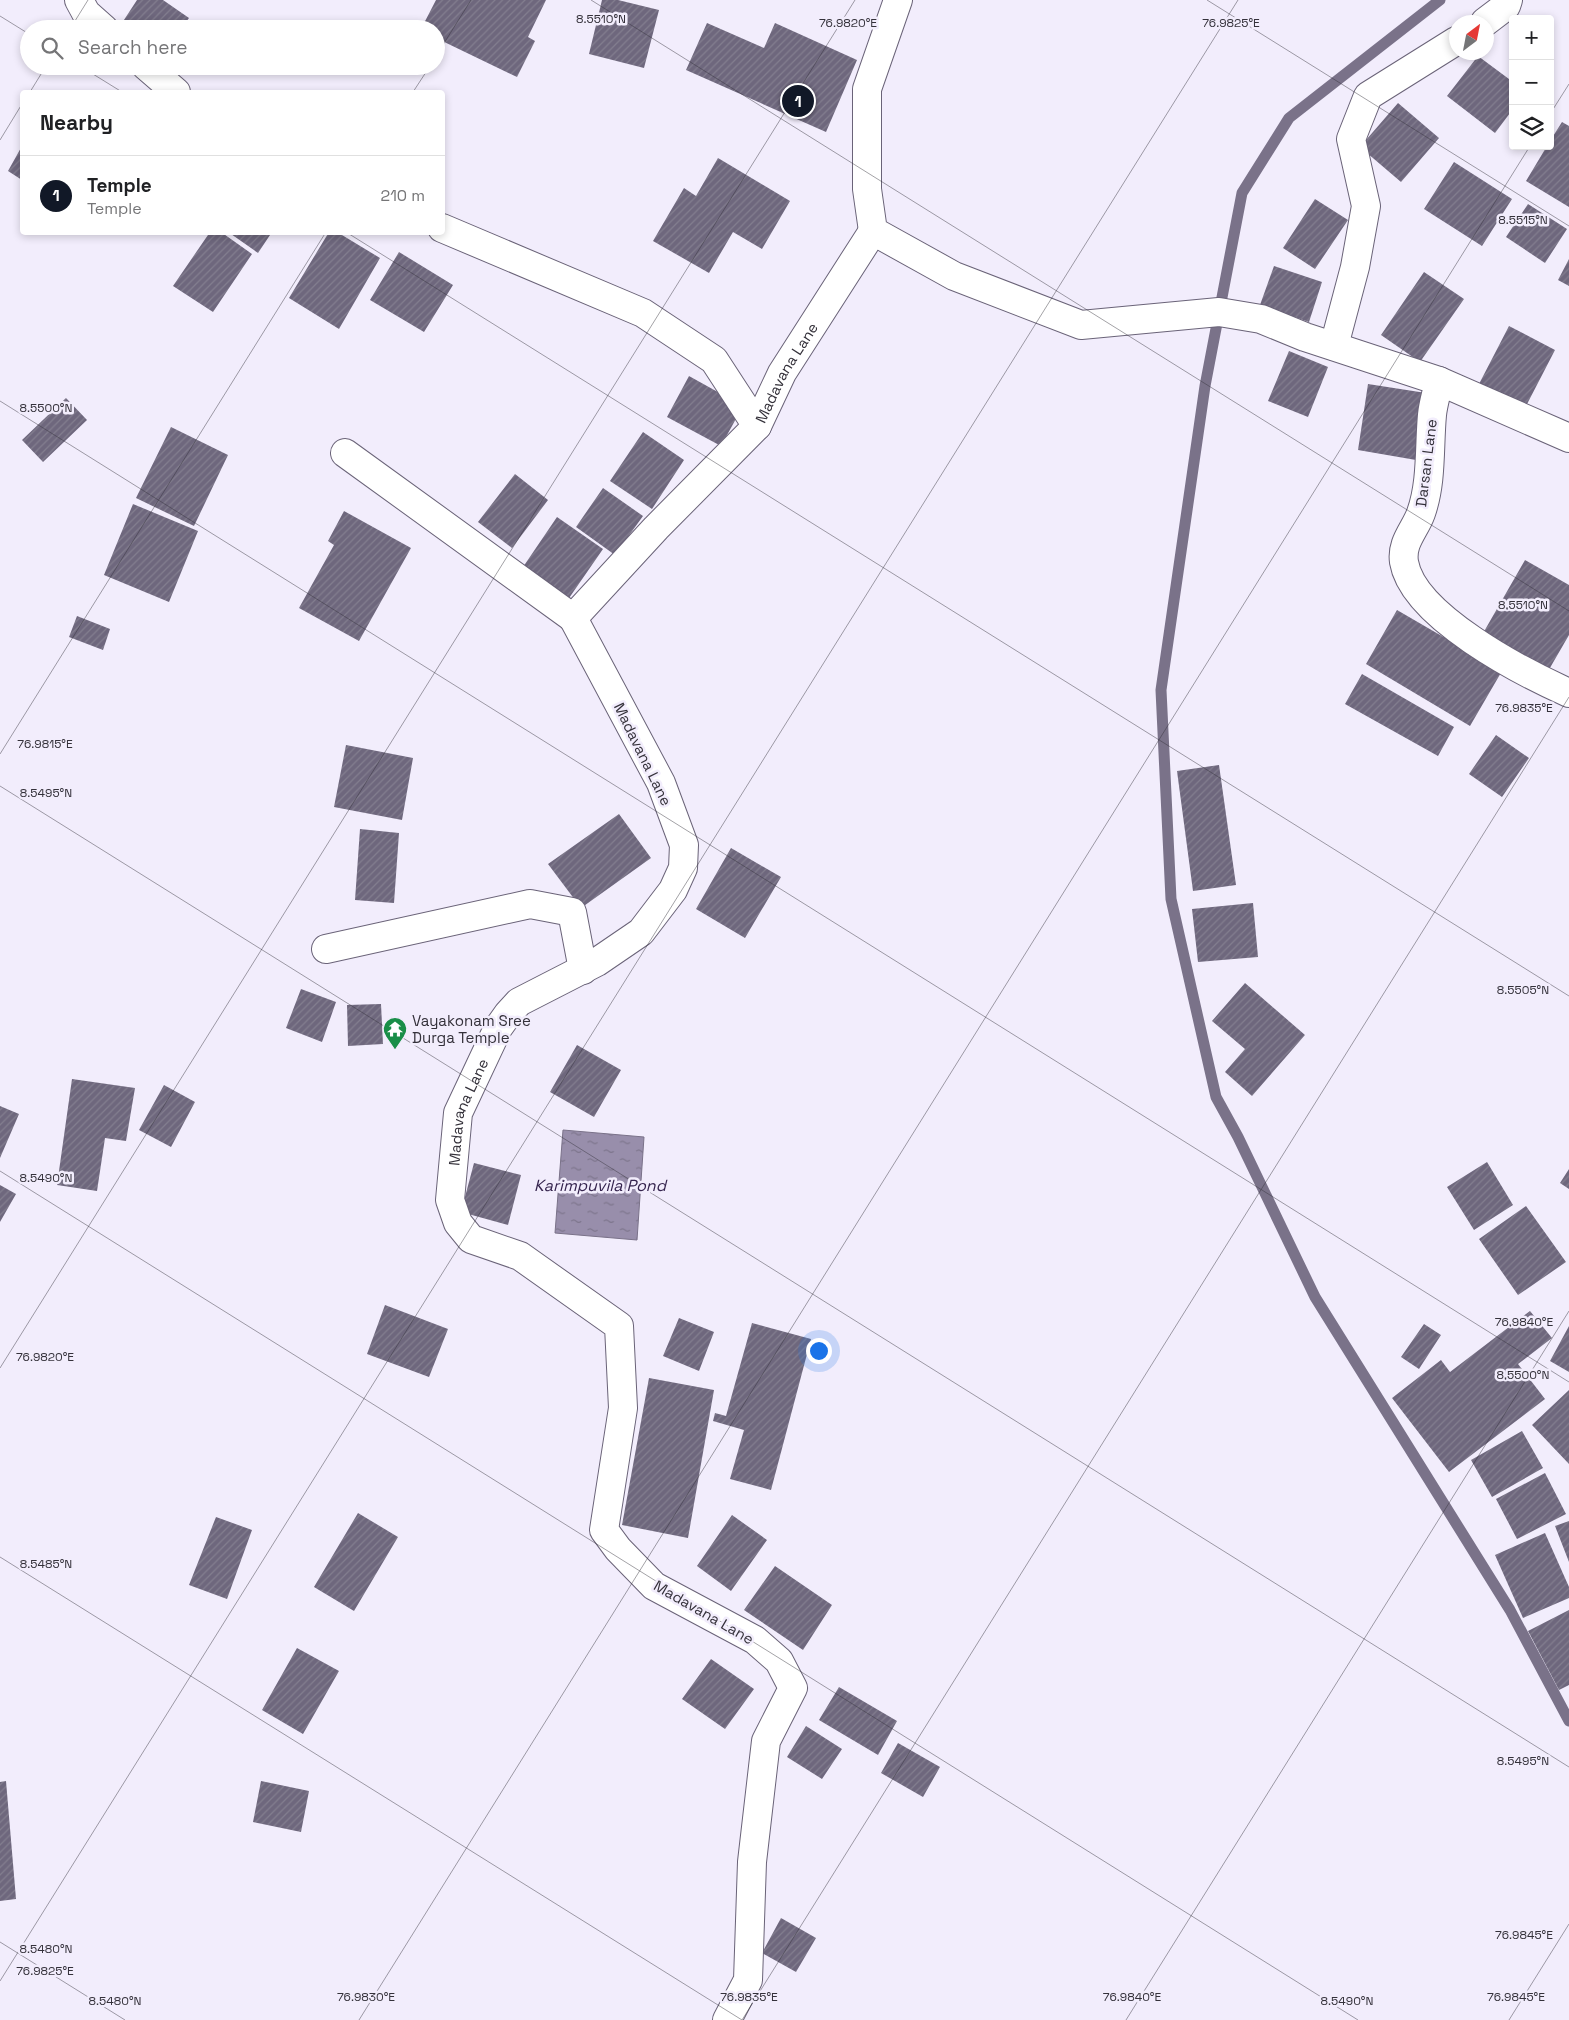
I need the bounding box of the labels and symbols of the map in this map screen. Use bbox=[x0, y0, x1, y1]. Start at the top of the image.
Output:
text: 8.5510°N bbox=[576, 11, 626, 27]
text: 76.9820°E bbox=[819, 15, 877, 31]
text: 76.9825°E bbox=[1202, 15, 1260, 31]
north arrow bbox=[1449, 15, 1494, 60]
pin: 1 bbox=[782, 82, 814, 120]
text: 8.5515°N bbox=[1498, 212, 1548, 228]
street label: Madavana Lane bbox=[750, 318, 822, 426]
text: 8.5500°N bbox=[20, 400, 72, 416]
street label: Darsan Lane bbox=[1411, 418, 1441, 508]
text: 8.5510°N bbox=[1498, 597, 1548, 613]
street label: Madavana Lane bbox=[610, 699, 676, 809]
text: 76.9835°E bbox=[1495, 700, 1553, 716]
text: 76.9815°E bbox=[17, 736, 73, 752]
text: 8.5495°N bbox=[20, 785, 72, 801]
text: 8.5505°N bbox=[1497, 982, 1549, 998]
place label: Vayakonam Sree Durga Temple bbox=[412, 1011, 531, 1047]
temple icon: Vayakonam Sree Durga Temple bbox=[382, 1016, 408, 1050]
street label: Madavana Lane bbox=[444, 1055, 492, 1166]
text: 8.5490°N bbox=[20, 1170, 72, 1186]
water label: Karimpuvila Pond bbox=[534, 1175, 668, 1196]
text: 76.9840°E bbox=[1495, 1314, 1553, 1330]
your location bbox=[806, 1338, 832, 1364]
text: 76.9820°E bbox=[16, 1349, 74, 1365]
text: 8.5500°N bbox=[1497, 1367, 1549, 1383]
text: 8.5485°N bbox=[20, 1556, 72, 1572]
street label: Madavana Lane bbox=[651, 1576, 757, 1648]
text: 8.5495°N bbox=[1497, 1753, 1549, 1769]
text: 76.9845°E bbox=[1495, 1927, 1553, 1943]
text: 8.5480°N bbox=[20, 1941, 72, 1957]
text: 76.9825°E bbox=[16, 1963, 74, 1979]
text: 76.9830°E bbox=[337, 1989, 395, 2005]
text: 76.9835°E bbox=[720, 1989, 778, 2005]
text: 76.9840°E bbox=[1103, 1989, 1161, 2005]
text: 76.9845°E bbox=[1487, 1989, 1545, 2005]
text: 8.5480°N bbox=[89, 1993, 141, 2009]
text: 8.5490°N bbox=[1321, 1993, 1373, 2009]

